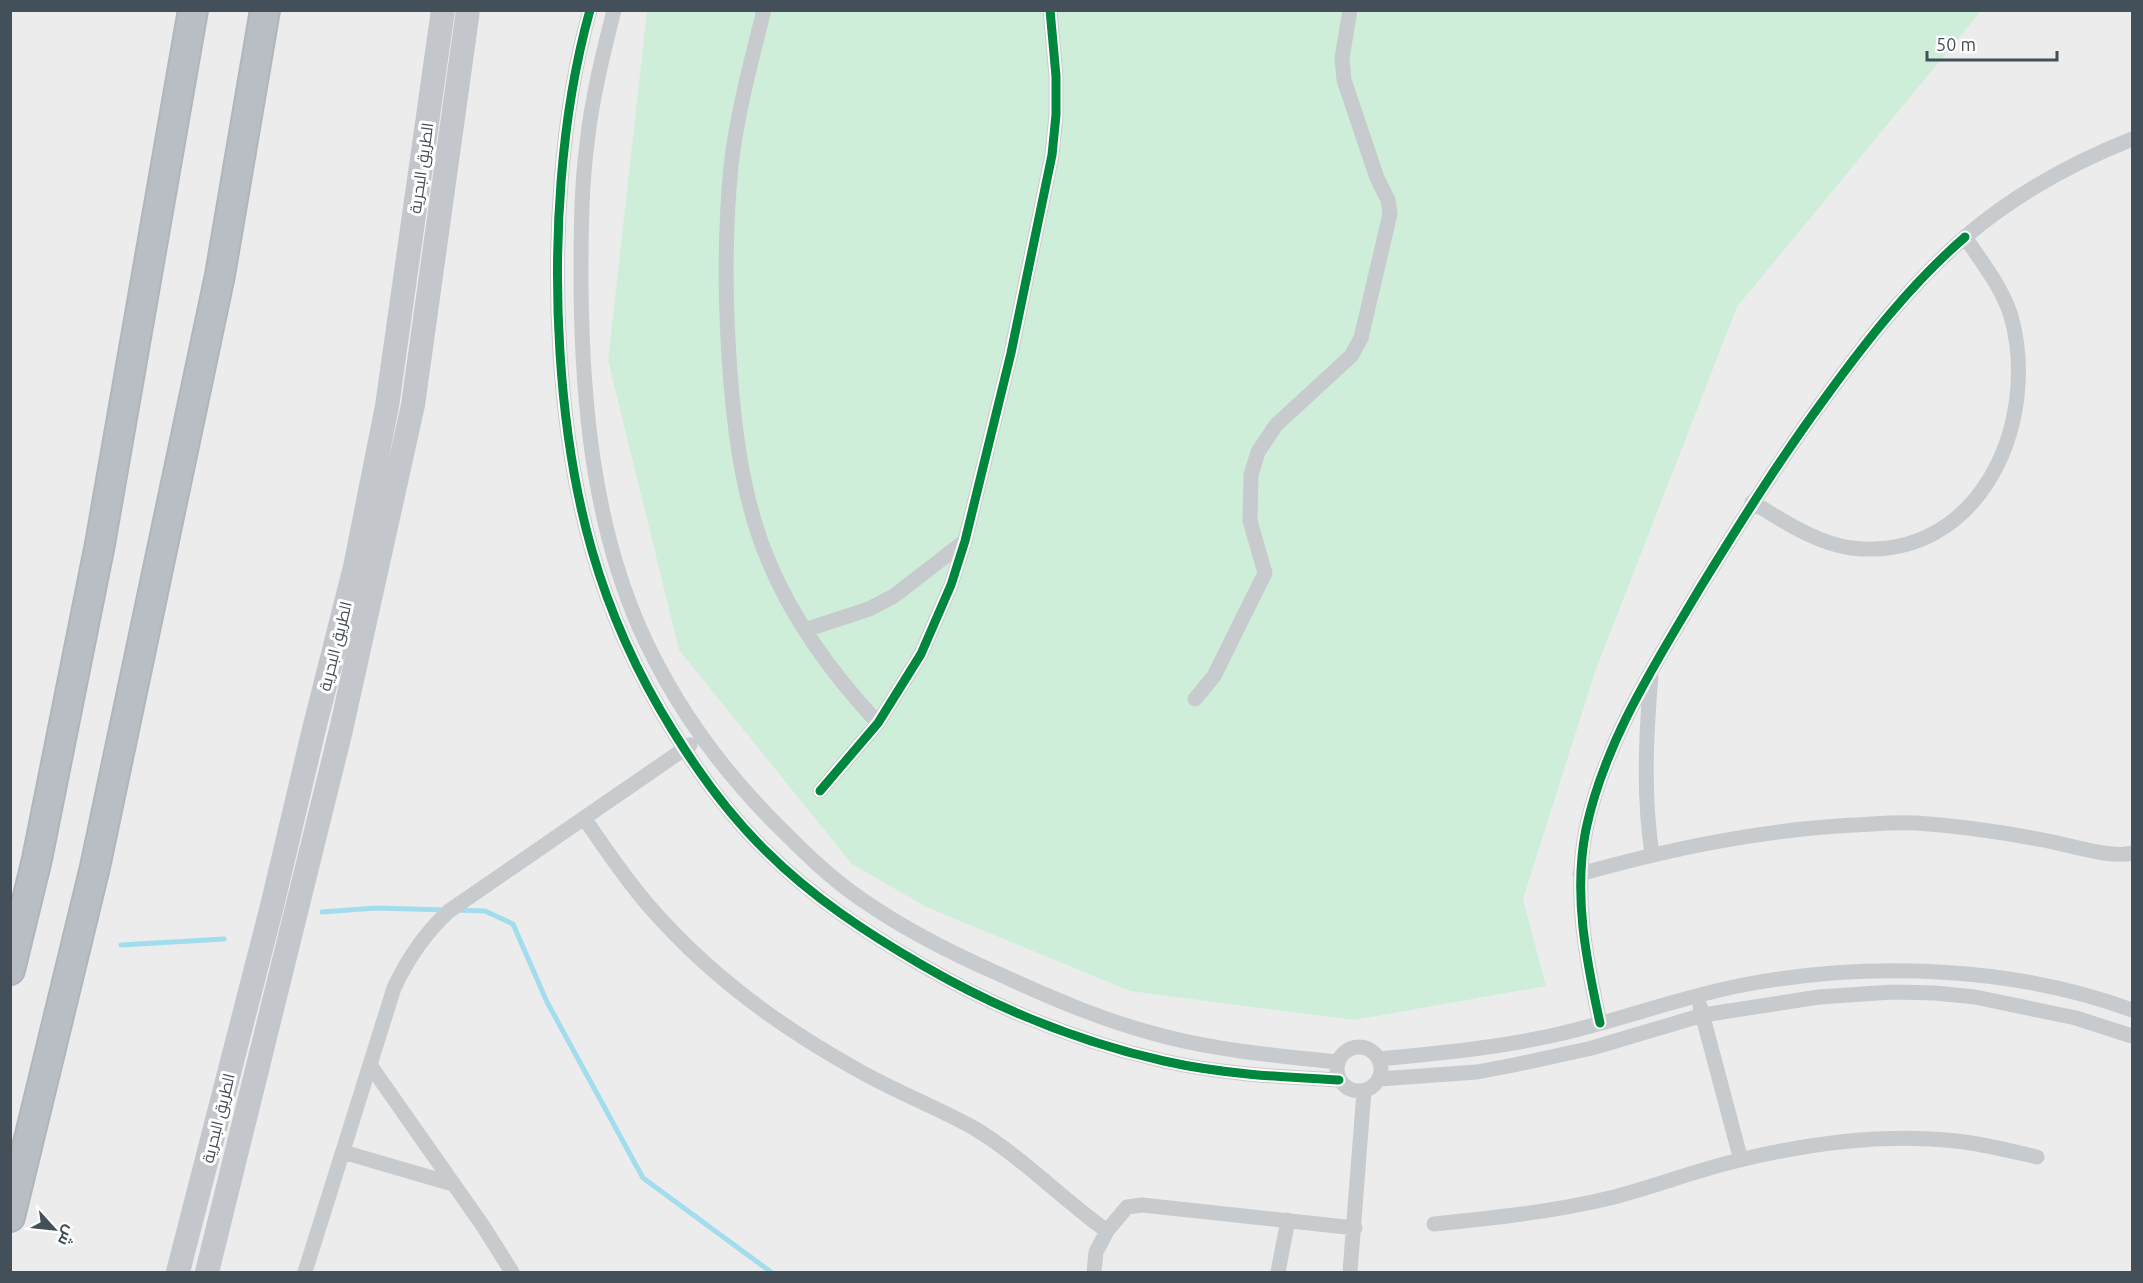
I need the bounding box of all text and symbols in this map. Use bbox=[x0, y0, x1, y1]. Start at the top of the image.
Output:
scale bar bbox=[1927, 24, 2058, 62]
text: 50 m bbox=[1936, 34, 1976, 54]
street label: الطريق البحرية bbox=[406, 121, 438, 215]
street label: الطريق البحرية bbox=[315, 599, 357, 693]
street label: الطريق البحرية bbox=[198, 1071, 240, 1165]
north arrow bbox=[24, 1199, 84, 1259]
text: ش bbox=[54, 1222, 80, 1249]

